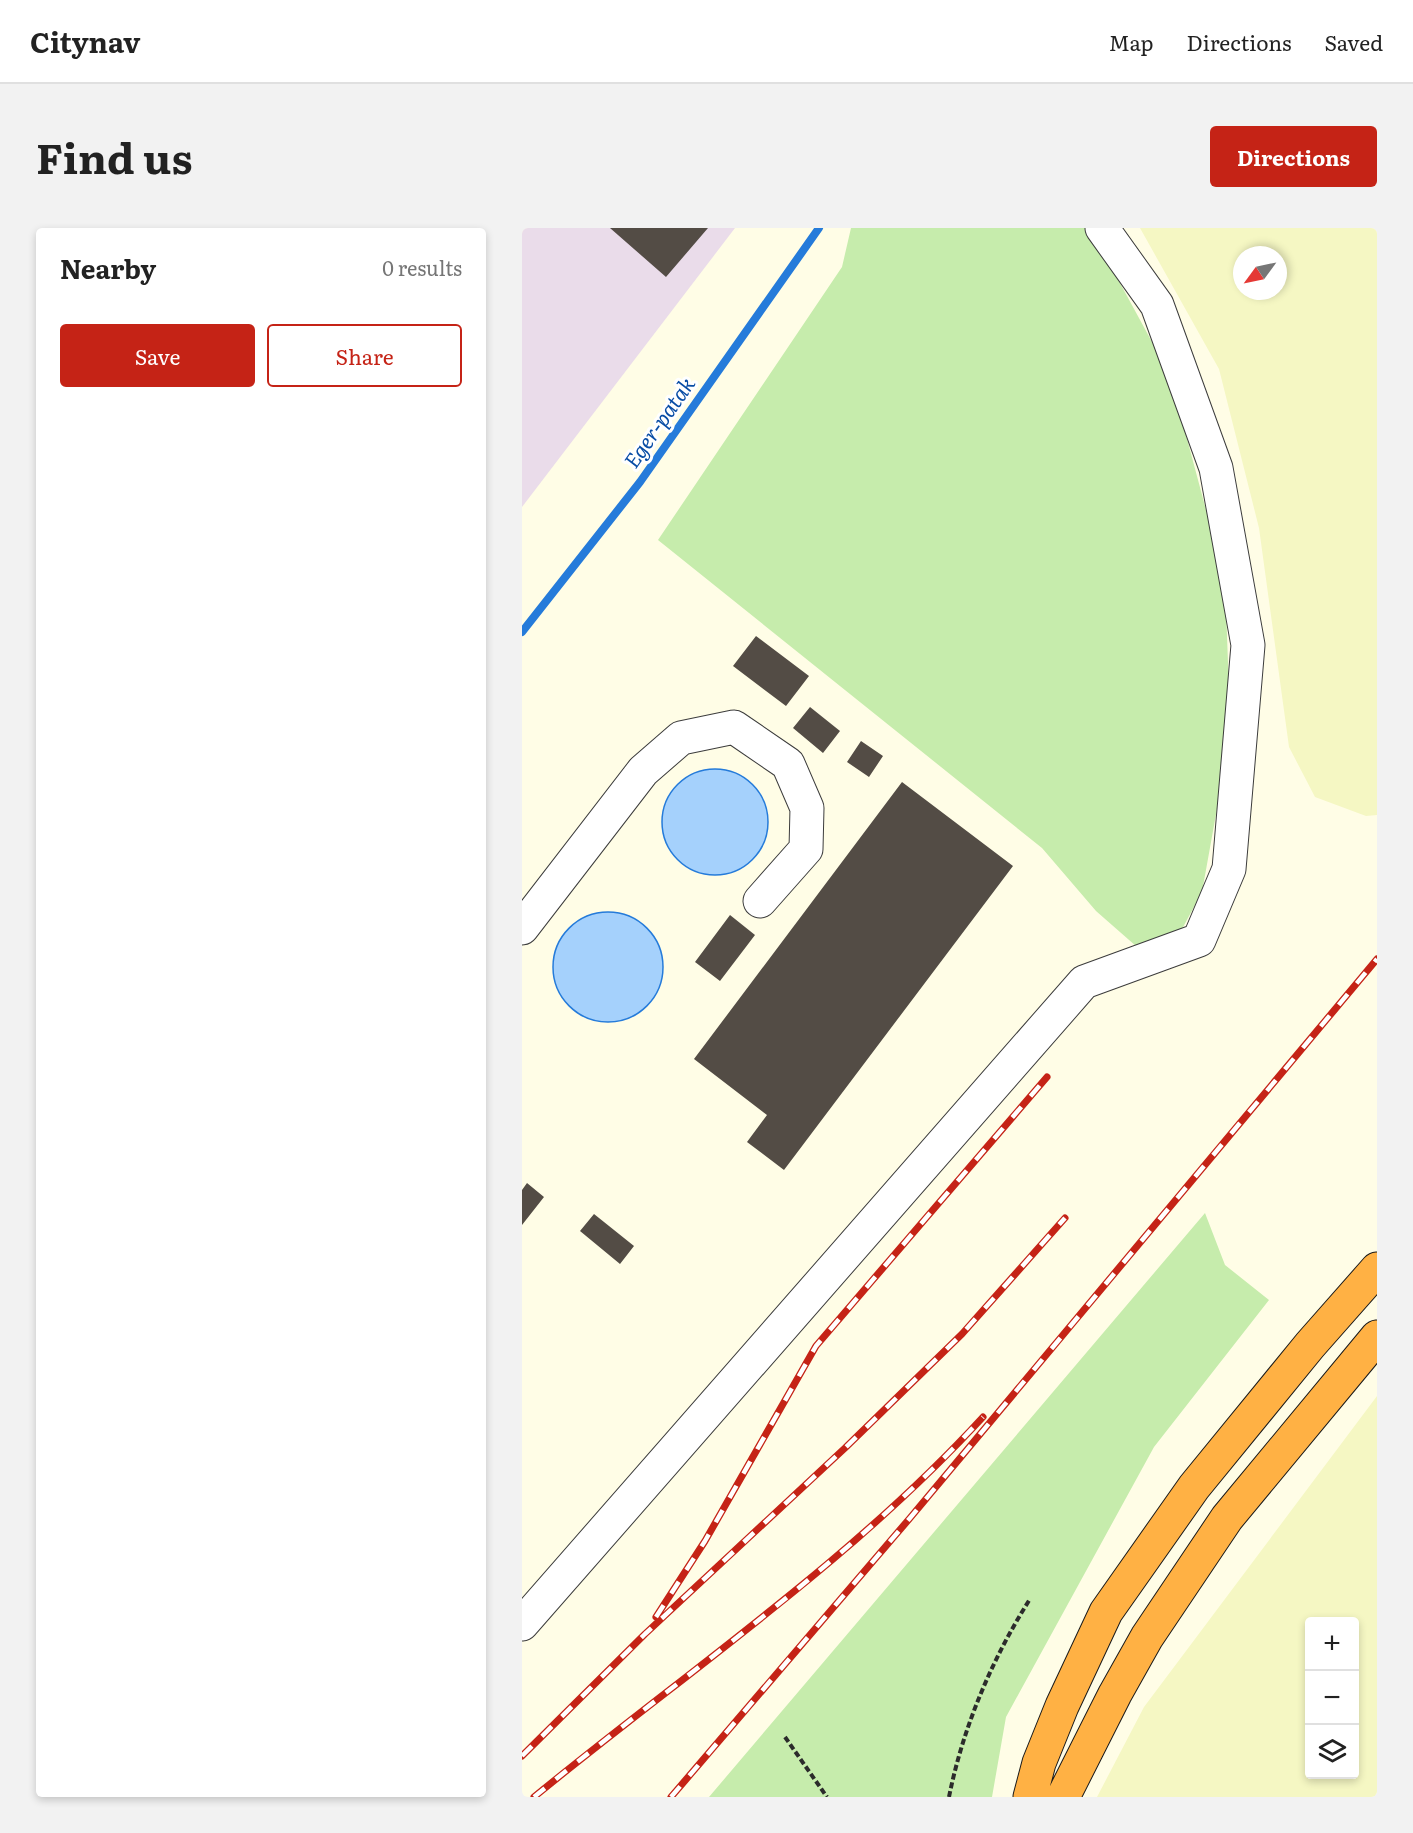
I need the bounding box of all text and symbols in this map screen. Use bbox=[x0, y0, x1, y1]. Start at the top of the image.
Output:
text: Citynav bbox=[30, 20, 140, 62]
text: Map bbox=[1109, 26, 1154, 57]
text: Directions bbox=[1187, 26, 1292, 57]
text: Saved bbox=[1325, 26, 1383, 57]
text: Find us bbox=[36, 125, 193, 187]
button: Directions bbox=[1210, 126, 1377, 187]
north arrow bbox=[1233, 246, 1287, 300]
text: Nearby bbox=[60, 248, 156, 287]
text: 0 results bbox=[382, 252, 462, 282]
button: Save bbox=[60, 324, 255, 387]
button: Share bbox=[267, 324, 462, 387]
water label: Eger-patak bbox=[615, 369, 701, 474]
map controls bbox=[1305, 1617, 1359, 1779]
button: + bbox=[1305, 1617, 1359, 1671]
button: − bbox=[1305, 1671, 1359, 1725]
button: layers bbox=[1305, 1725, 1359, 1779]

